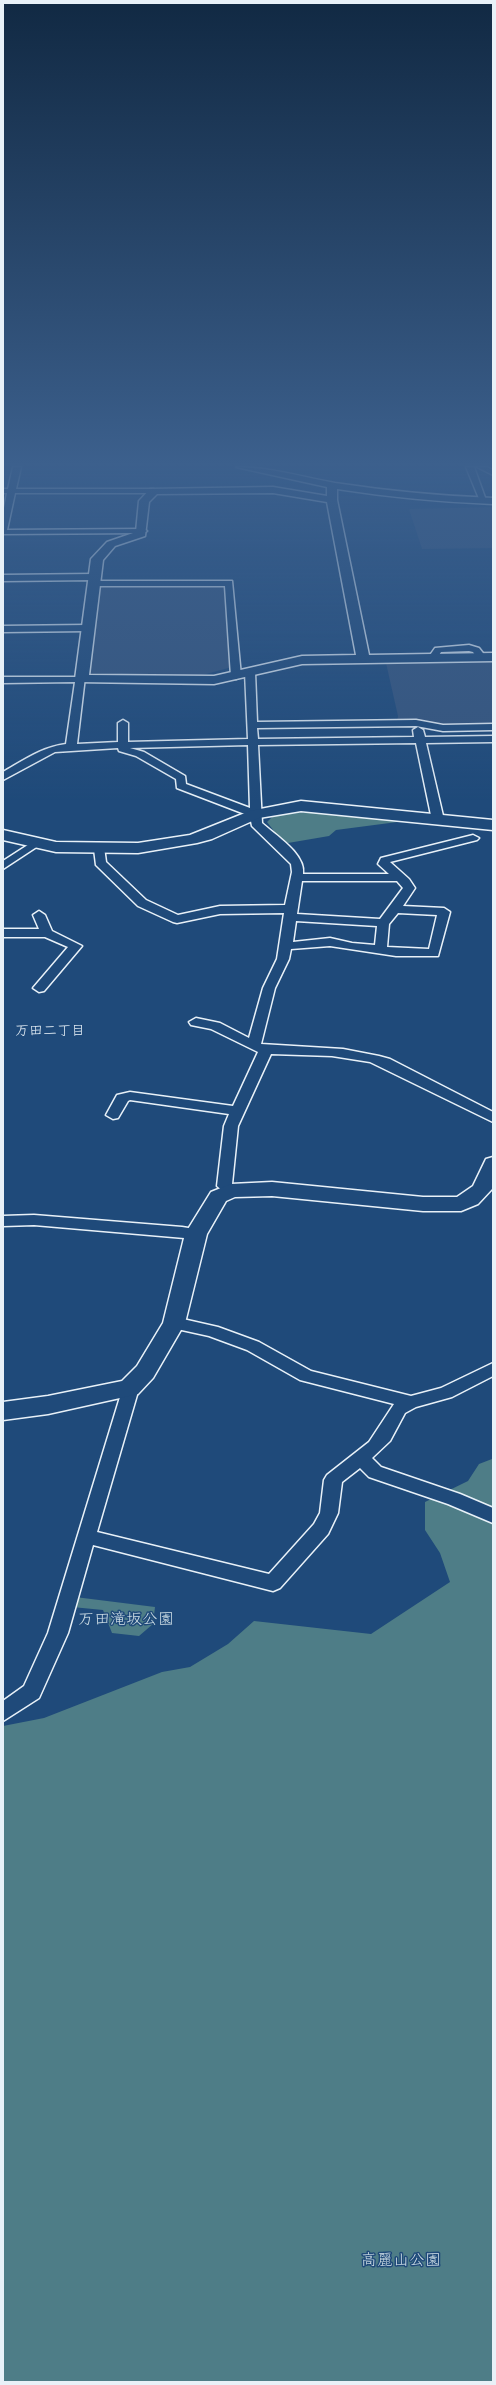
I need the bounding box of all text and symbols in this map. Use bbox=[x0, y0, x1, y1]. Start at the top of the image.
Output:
district label: 万田二丁目 bbox=[15, 1023, 85, 1039]
park label: 万田滝坂公園 bbox=[78, 1609, 174, 1629]
park label: 高麗山公園 bbox=[361, 2250, 441, 2270]

